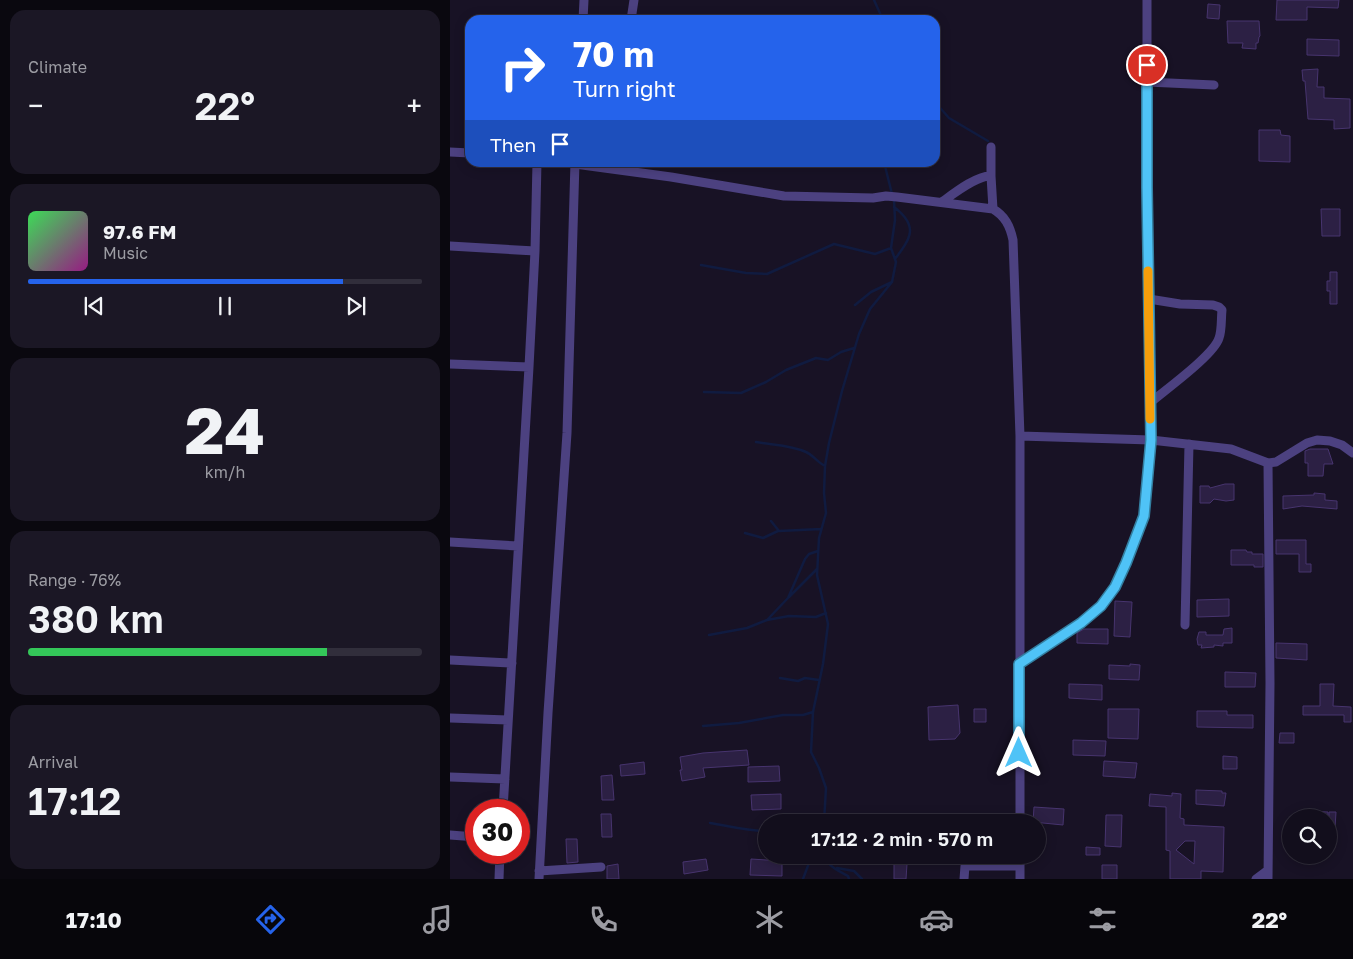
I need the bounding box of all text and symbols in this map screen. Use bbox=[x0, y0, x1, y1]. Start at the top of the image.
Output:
text: 70 m bbox=[573, 33, 654, 75]
icon: right bbox=[490, 35, 555, 100]
pin bbox=[1126, 44, 1168, 86]
icon: arrive bbox=[1133, 51, 1161, 79]
text: Climate bbox=[28, 57, 87, 77]
text: Turn right bbox=[573, 75, 676, 102]
text: 22° bbox=[195, 83, 255, 128]
text: − bbox=[28, 89, 43, 122]
text: + bbox=[407, 89, 422, 122]
icon: arrive bbox=[546, 130, 574, 158]
text: Then bbox=[490, 133, 536, 156]
text: 97.6 FM bbox=[103, 220, 177, 243]
text: Music bbox=[103, 243, 148, 263]
icon: previous bbox=[80, 292, 108, 320]
icon: pause bbox=[211, 292, 239, 320]
icon: next bbox=[342, 292, 370, 320]
text: 24 bbox=[185, 390, 265, 468]
text: km/h bbox=[205, 462, 245, 482]
text: Range · 76% bbox=[28, 570, 121, 590]
text: 380 km bbox=[28, 596, 164, 641]
position arrow bbox=[992, 726, 1044, 778]
text: Arrival bbox=[28, 752, 78, 772]
text: 17:12 bbox=[28, 778, 121, 823]
speed limit sign: 30 bbox=[465, 799, 530, 864]
map controls bbox=[1282, 809, 1337, 864]
button: search bbox=[1282, 809, 1337, 864]
text: 17:12 · 2 min · 570 m bbox=[811, 827, 993, 850]
icon: directions bbox=[253, 902, 288, 937]
icon: music bbox=[420, 902, 455, 937]
icon: phone bbox=[586, 902, 621, 937]
icon: climate bbox=[752, 902, 787, 937]
icon: car bbox=[919, 902, 954, 937]
icon: filters bbox=[1085, 902, 1120, 937]
text: 17:10 bbox=[66, 906, 122, 933]
text: 22° bbox=[1252, 906, 1287, 933]

